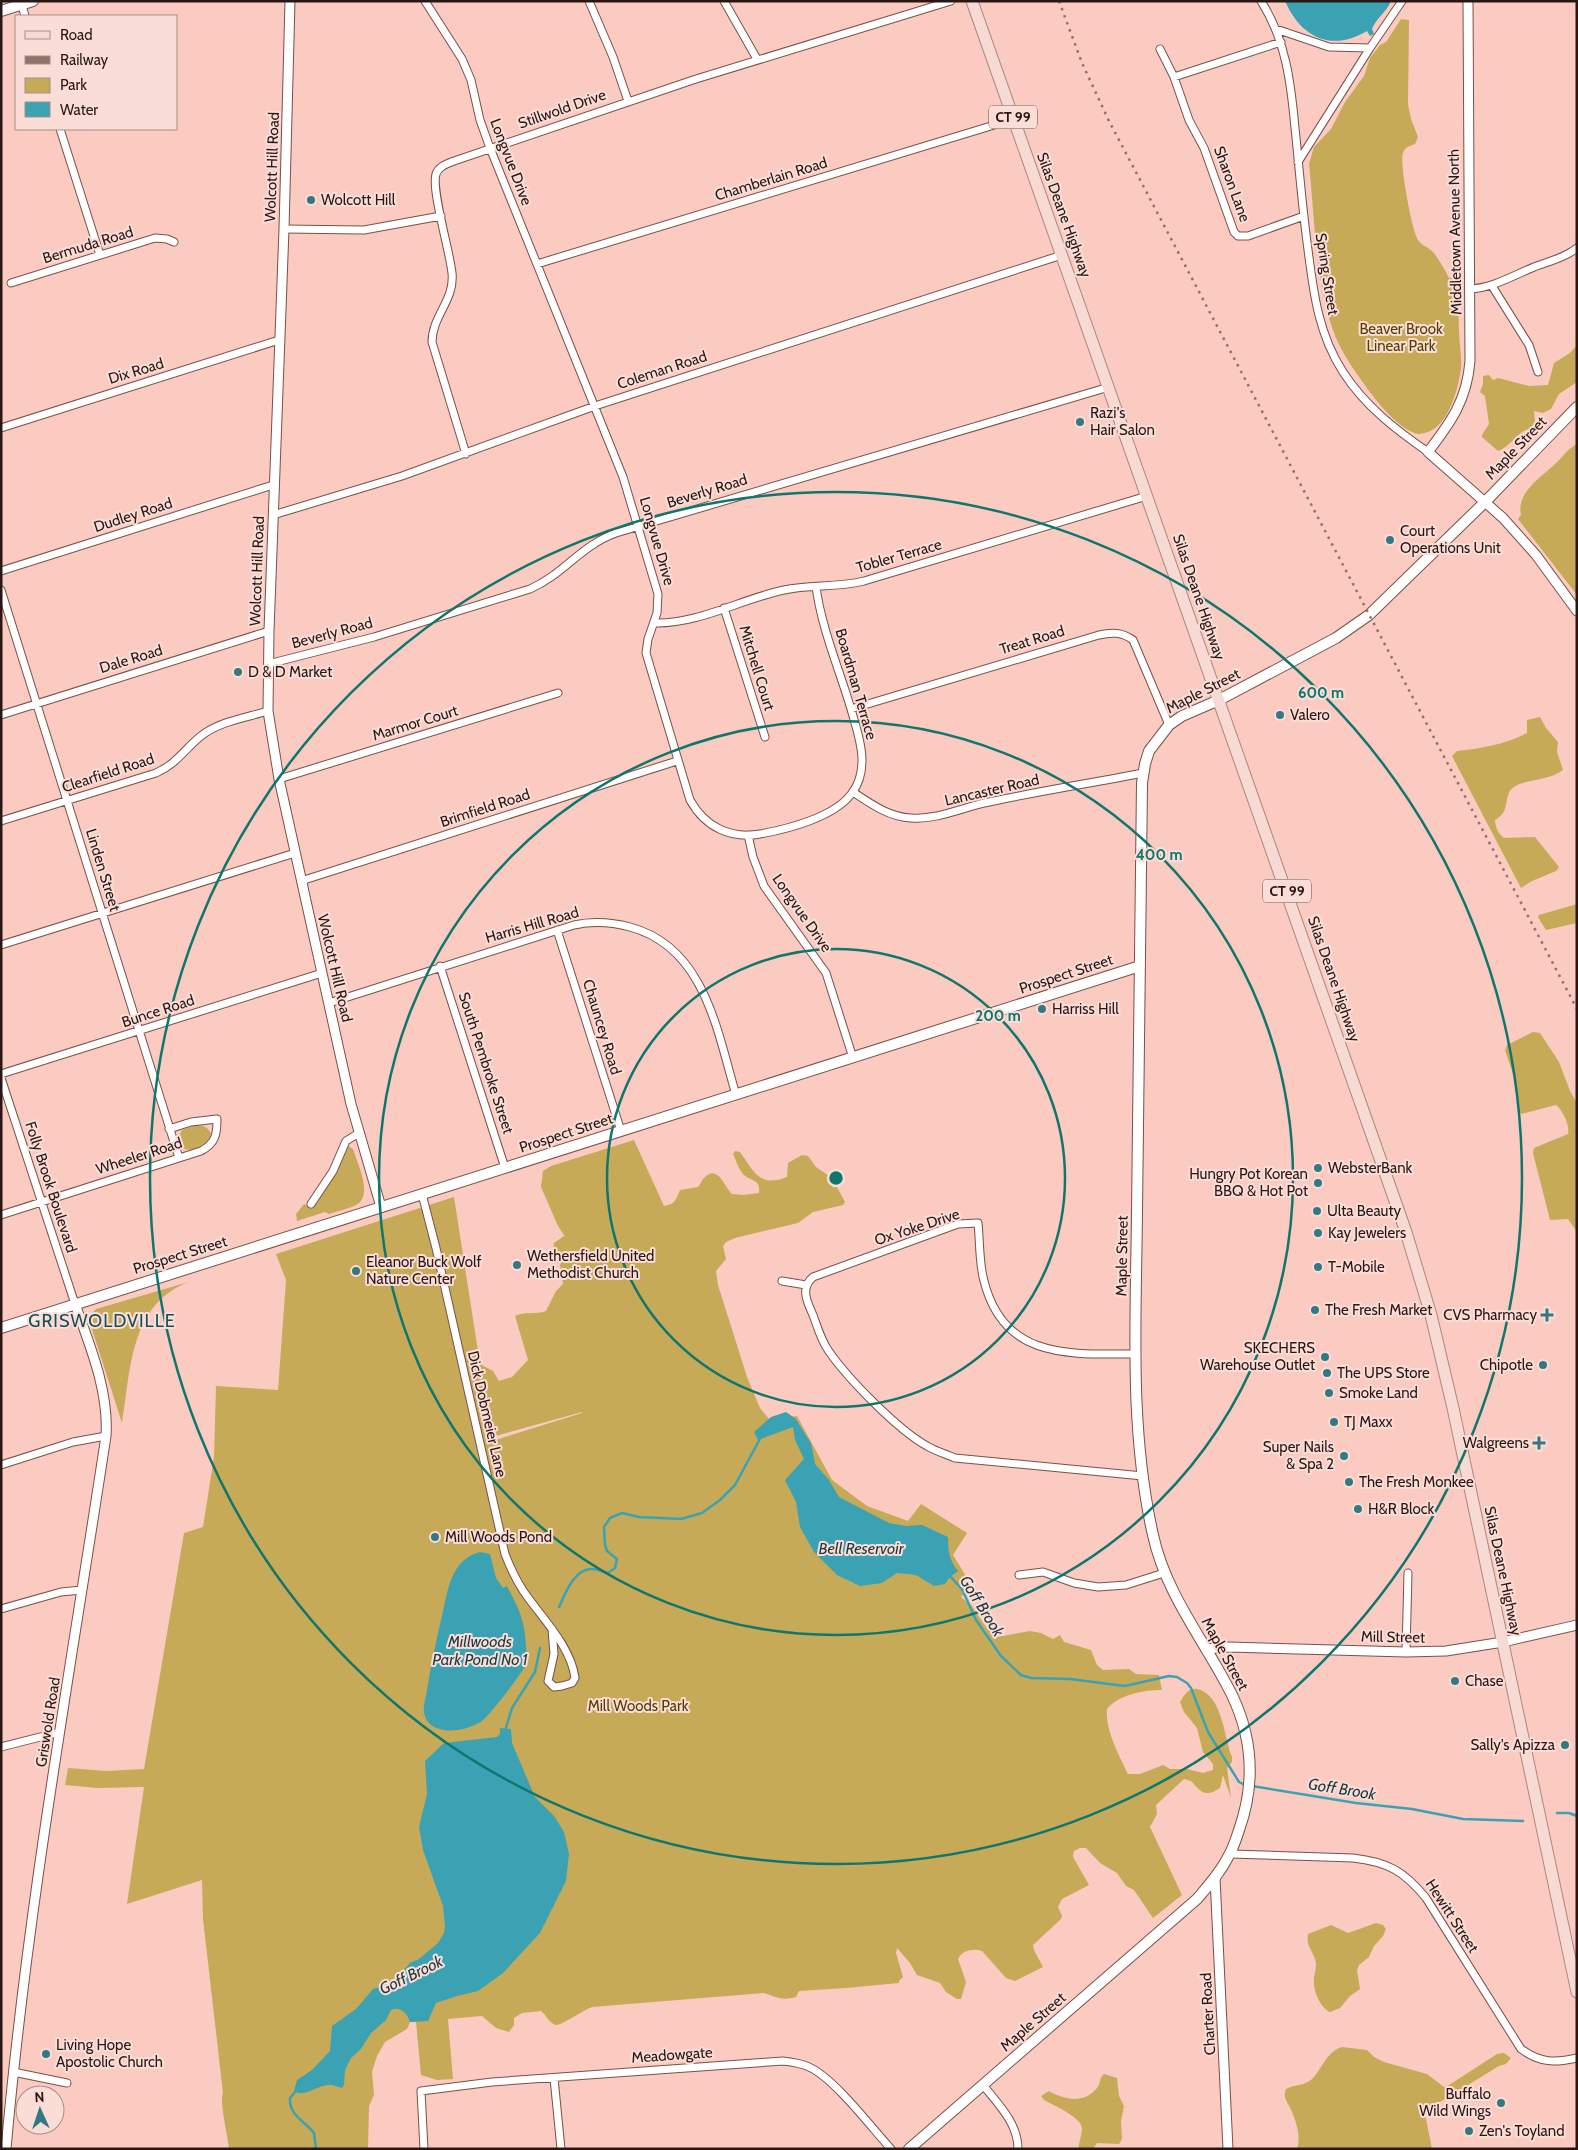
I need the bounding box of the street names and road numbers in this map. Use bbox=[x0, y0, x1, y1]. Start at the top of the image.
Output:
street label: Stillwold Drive bbox=[516, 85, 609, 132]
road number: CT 99 bbox=[989, 105, 1037, 128]
street label: Wolcott Hill Road bbox=[261, 112, 283, 222]
street label: Longvue Drive bbox=[486, 116, 536, 208]
street label: Sharon Lane bbox=[1210, 144, 1254, 225]
street label: Middletown Avenue North bbox=[1445, 149, 1465, 315]
street label: Silas Deane Highway bbox=[1033, 150, 1095, 280]
street label: Chamberlain Road bbox=[713, 153, 829, 205]
street label: Bermuda Road bbox=[41, 223, 135, 267]
street label: Spring Street bbox=[1312, 232, 1342, 316]
street label: Coleman Road bbox=[615, 347, 709, 393]
street label: Dix Road bbox=[106, 354, 166, 388]
street label: Maple Street bbox=[1481, 413, 1551, 483]
street label: Beverly Road bbox=[665, 470, 749, 512]
street label: Dudley Road bbox=[91, 494, 175, 536]
street label: Longvue Drive bbox=[636, 495, 678, 588]
street label: Wolcott Hill Road bbox=[246, 516, 268, 626]
street label: Silas Deane Highway bbox=[1169, 532, 1229, 663]
street label: Tobler Terrace bbox=[854, 535, 944, 577]
street label: Beverly Road bbox=[290, 614, 374, 652]
street label: Treat Road bbox=[997, 622, 1067, 658]
street label: Mitchell Court bbox=[735, 623, 779, 713]
street label: Boardman Terrace bbox=[832, 626, 881, 742]
street label: Dale Road bbox=[97, 641, 165, 677]
street label: Maple Street bbox=[1163, 665, 1243, 717]
street label: Marmor Court bbox=[370, 701, 460, 745]
street label: Clearfield Road bbox=[60, 750, 156, 796]
street label: Lancaster Road bbox=[943, 770, 1041, 810]
street label: Brimfield Road bbox=[438, 785, 532, 831]
street label: Linden Street bbox=[82, 827, 124, 913]
street label: Longvue Drive bbox=[768, 870, 836, 956]
road number: CT 99 bbox=[1263, 879, 1311, 902]
street label: Harris Hill Road bbox=[483, 903, 581, 947]
street label: Wolcott Hill Road bbox=[314, 912, 356, 1024]
street label: Silas Deane Highway bbox=[1304, 914, 1364, 1045]
street label: Prospect Street bbox=[1017, 950, 1115, 998]
street label: Chauncey Road bbox=[579, 977, 625, 1077]
street label: South Pembroke Street bbox=[455, 990, 517, 1136]
street label: Bunce Road bbox=[119, 991, 197, 1031]
street label: Prospect Street bbox=[517, 1109, 615, 1157]
street label: Folly Brook Boulevard bbox=[21, 1119, 81, 1255]
street label: Wheeler Road bbox=[94, 1134, 184, 1178]
street label: Ox Yoke Drive bbox=[872, 1205, 962, 1249]
street label: Maple Street bbox=[1112, 1215, 1132, 1297]
street label: Prospect Street bbox=[131, 1232, 229, 1278]
street label: Dick Dobmeier Lane bbox=[464, 1349, 510, 1479]
street label: Silas Deane Highway bbox=[1481, 1505, 1526, 1638]
street label: Maple Street bbox=[1198, 1614, 1252, 1694]
street label: Mill Street bbox=[1361, 1627, 1425, 1647]
street label: Griswold Road bbox=[32, 1676, 64, 1768]
street label: Hewitt Street bbox=[1422, 1876, 1482, 1956]
street label: Charter Road bbox=[1197, 1972, 1219, 2056]
street label: Maple Street bbox=[997, 1989, 1069, 2055]
street label: Meadowgate bbox=[631, 2043, 714, 2067]

